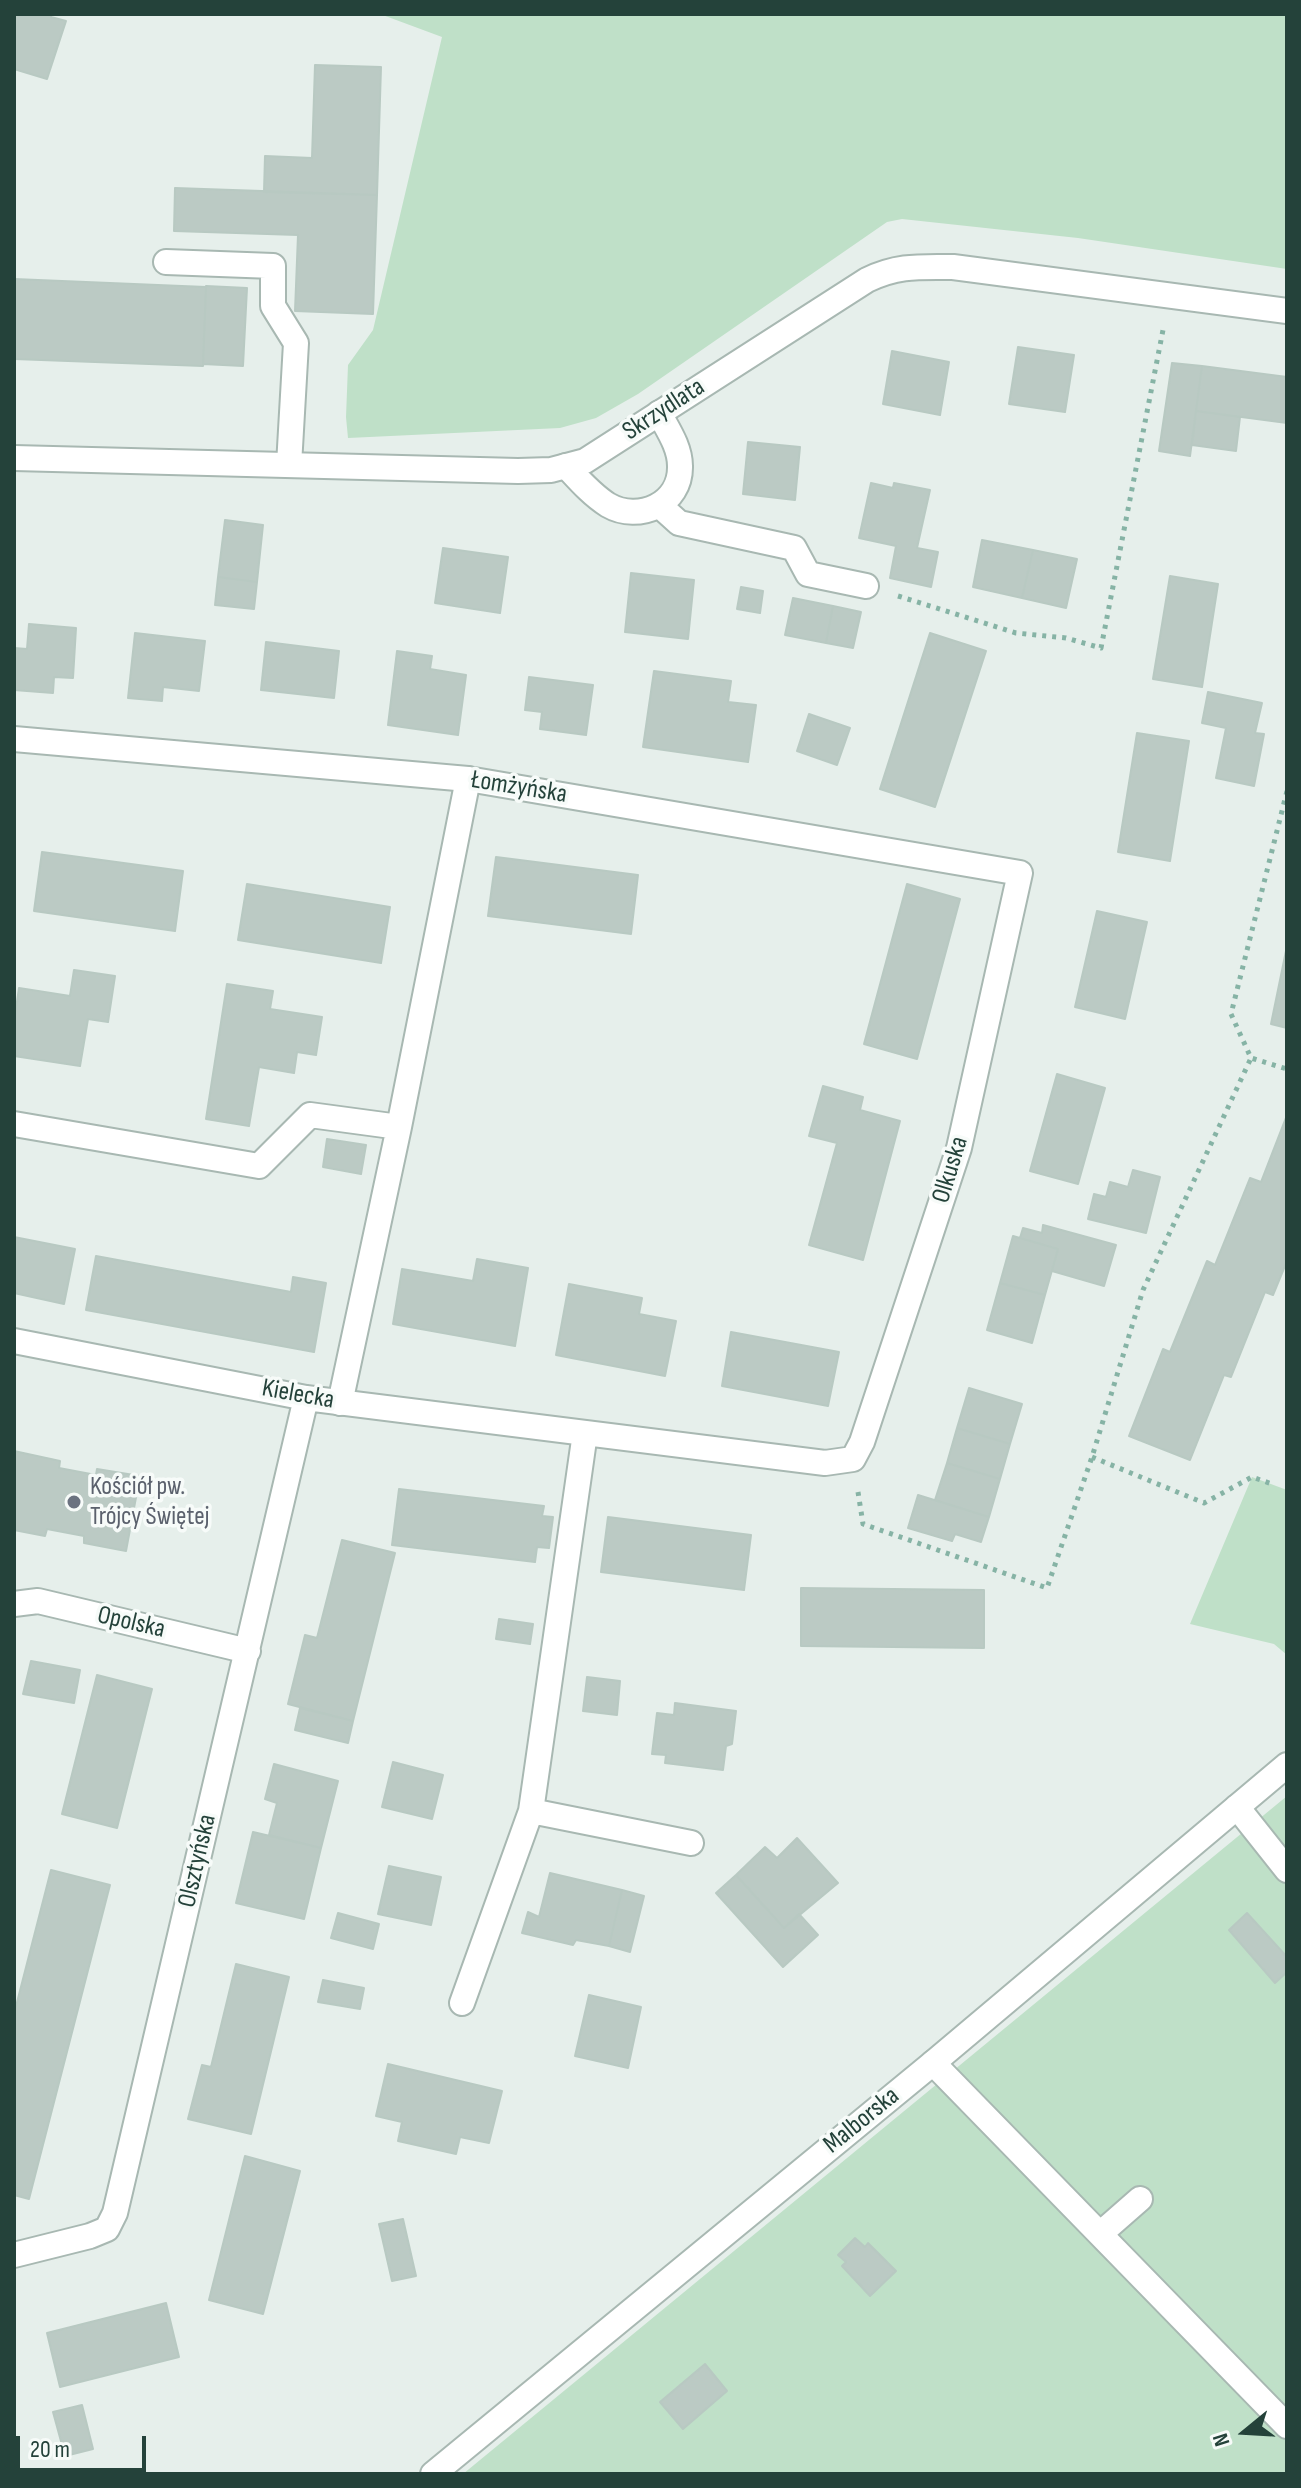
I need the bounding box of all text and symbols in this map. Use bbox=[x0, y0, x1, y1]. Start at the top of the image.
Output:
street label: Skrzydlata bbox=[617, 372, 711, 448]
street label: Łomżyńska bbox=[469, 765, 569, 811]
street label: Olkuska bbox=[926, 1133, 976, 1207]
street label: Kielecka bbox=[259, 1373, 337, 1417]
place label: Kościół pw. Trójcy Świętej bbox=[90, 1471, 209, 1532]
marker: Kościół pw. Trójcy Świętej bbox=[65, 1493, 83, 1511]
street label: Opolska bbox=[94, 1600, 168, 1646]
street label: Olsztyńska bbox=[172, 1811, 224, 1911]
street label: Malborska bbox=[818, 2081, 906, 2161]
north arrow bbox=[1205, 2392, 1285, 2472]
scale bar bbox=[20, 2420, 150, 2470]
text: N bbox=[1207, 2430, 1236, 2449]
text: 20 m bbox=[30, 2435, 70, 2464]

